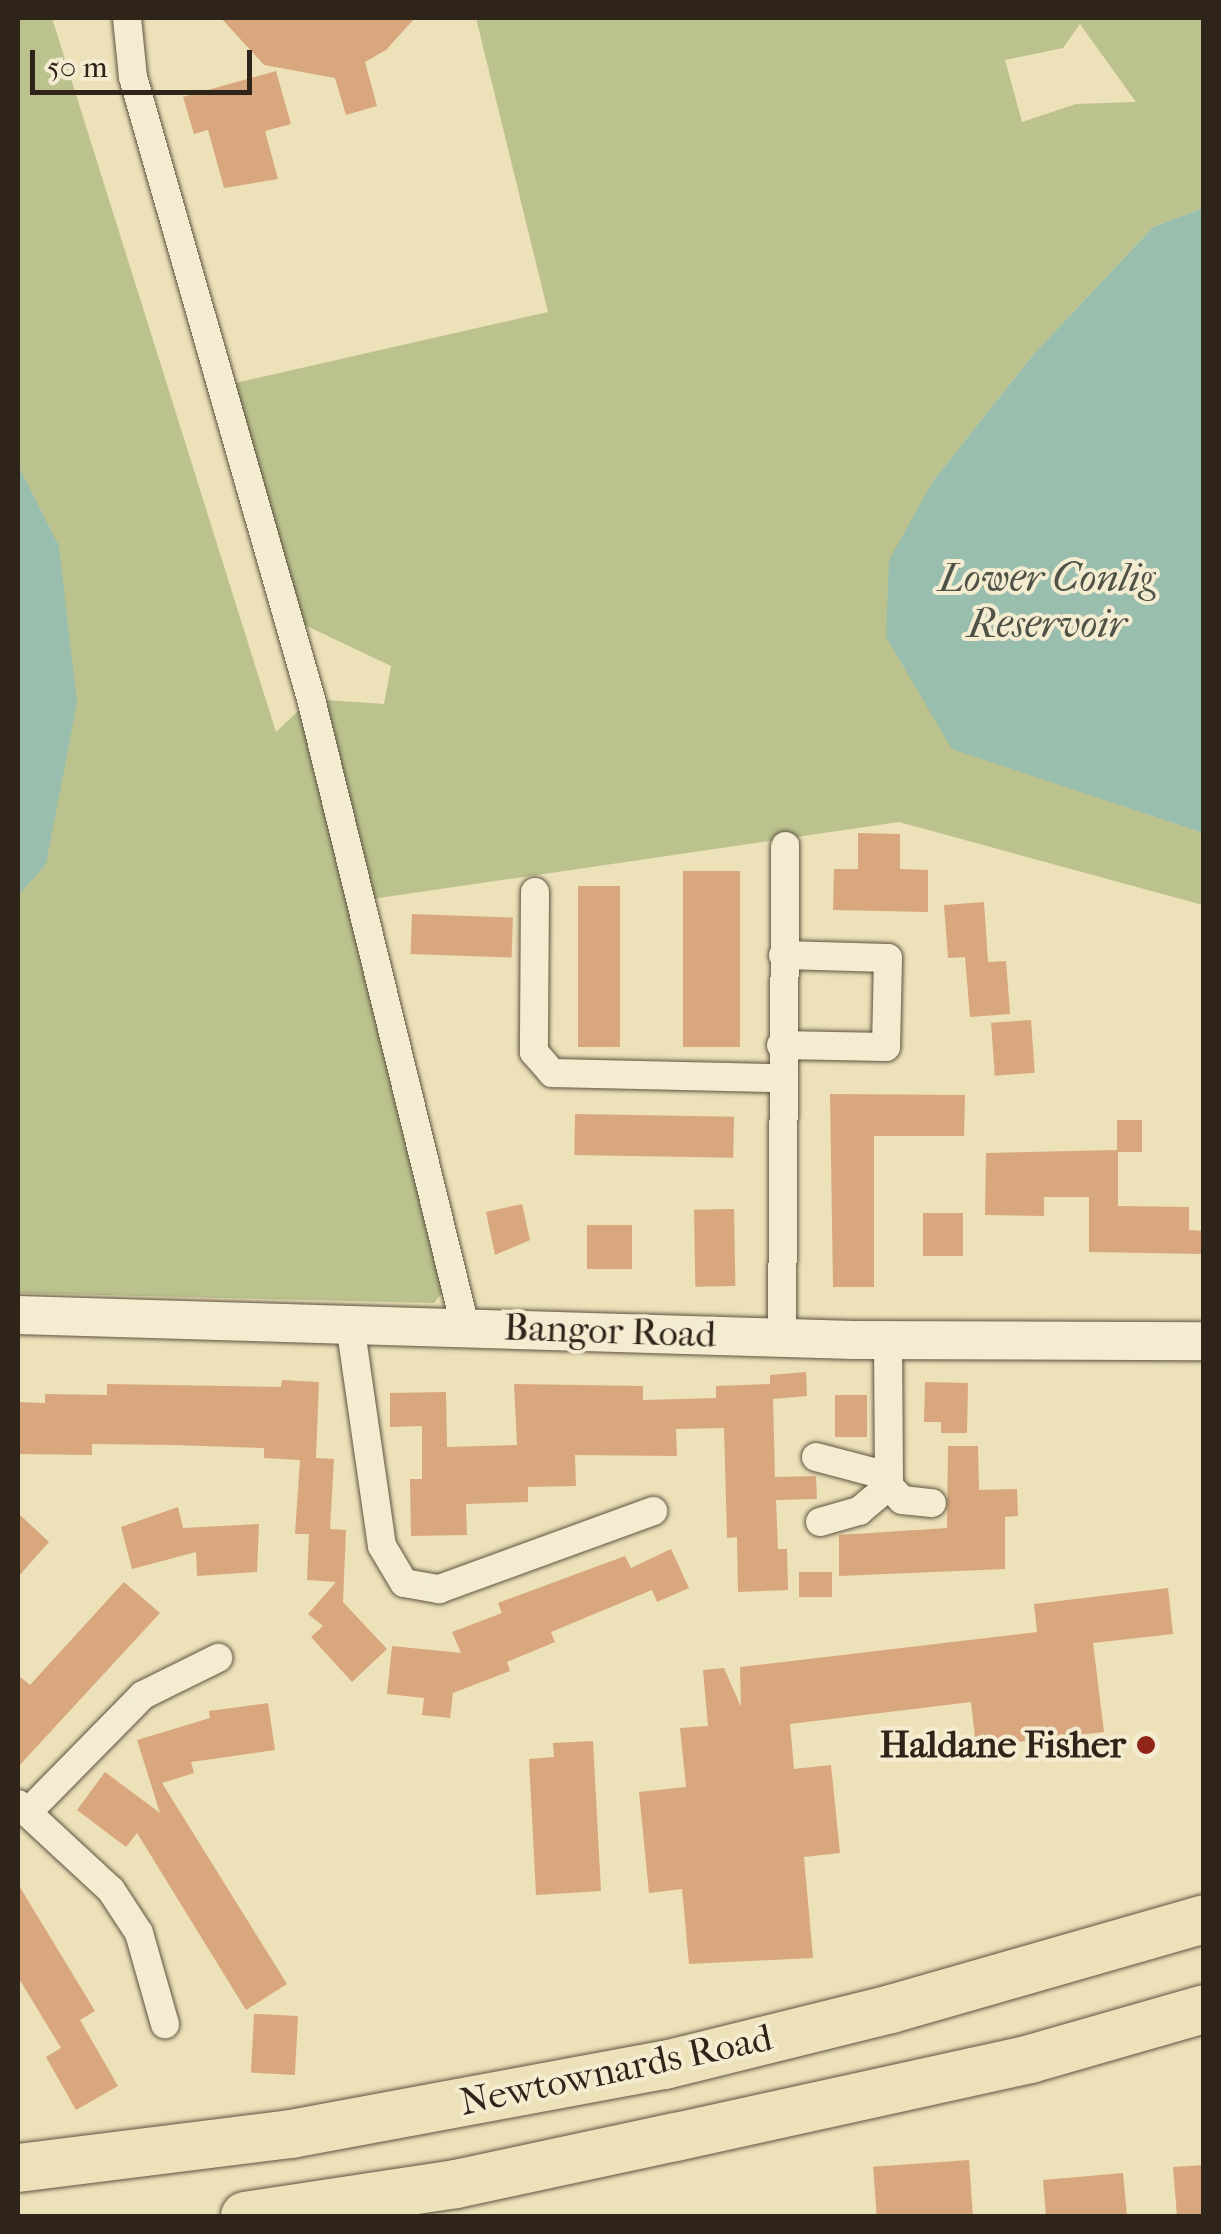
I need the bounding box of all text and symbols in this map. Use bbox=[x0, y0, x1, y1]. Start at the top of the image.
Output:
scale bar bbox=[35, 30, 258, 92]
text: 50 m bbox=[47, 50, 108, 85]
water label: Lower Conlig Reservoir bbox=[939, 554, 1155, 648]
street label: Bangor Road bbox=[503, 1305, 717, 1357]
place label: Haldane Fisher bbox=[879, 1722, 1126, 1768]
marker: Haldane Fisher bbox=[1135, 1734, 1157, 1756]
street label: Newtownards Road bbox=[456, 2015, 776, 2125]

